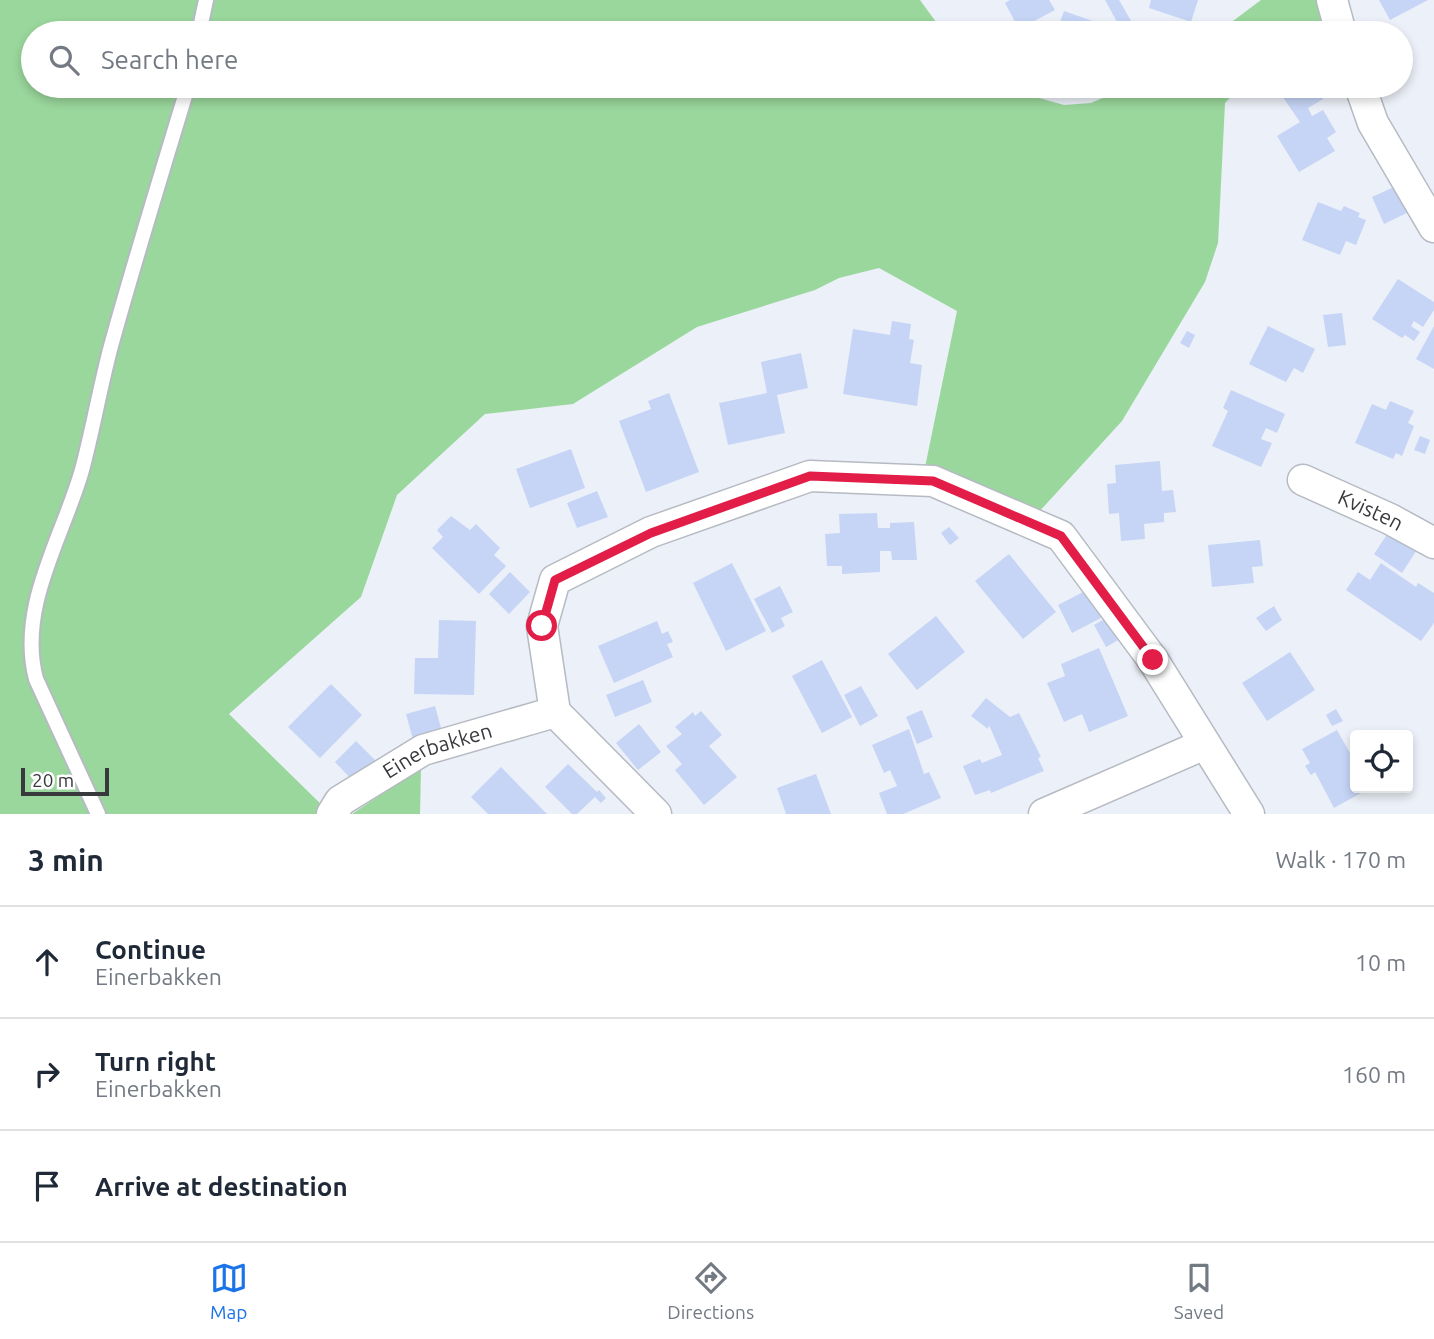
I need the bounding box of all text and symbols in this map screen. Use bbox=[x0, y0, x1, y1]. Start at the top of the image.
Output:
search box bbox=[21, 21, 1413, 98]
icon: search bbox=[45, 41, 83, 79]
text: Search here bbox=[101, 45, 238, 74]
street label: Kvisten bbox=[1335, 484, 1408, 535]
route start bbox=[526, 610, 557, 641]
route end bbox=[1137, 644, 1168, 675]
street label: Einerbakken bbox=[378, 718, 495, 783]
map controls bbox=[1350, 730, 1413, 793]
button: locate bbox=[1350, 730, 1413, 793]
scale bar bbox=[21, 765, 108, 797]
text: 20 m bbox=[32, 769, 74, 791]
text: 3 min bbox=[28, 843, 104, 877]
text: Walk · 170 m bbox=[1275, 847, 1406, 872]
text: Continue bbox=[95, 935, 206, 964]
icon: ahead bbox=[28, 943, 66, 981]
text: 10 m bbox=[1355, 950, 1406, 975]
text: Einerbakken bbox=[95, 964, 222, 989]
text: Turn right bbox=[95, 1047, 216, 1076]
icon: right bbox=[28, 1055, 66, 1093]
text: 160 m bbox=[1342, 1062, 1406, 1087]
text: Einerbakken bbox=[95, 1076, 222, 1101]
icon: arrive bbox=[28, 1167, 66, 1205]
text: Arrive at destination bbox=[95, 1172, 348, 1201]
tab: Map bbox=[210, 1259, 248, 1323]
tab: Directions bbox=[667, 1259, 754, 1323]
tab: Saved bbox=[1174, 1259, 1224, 1323]

